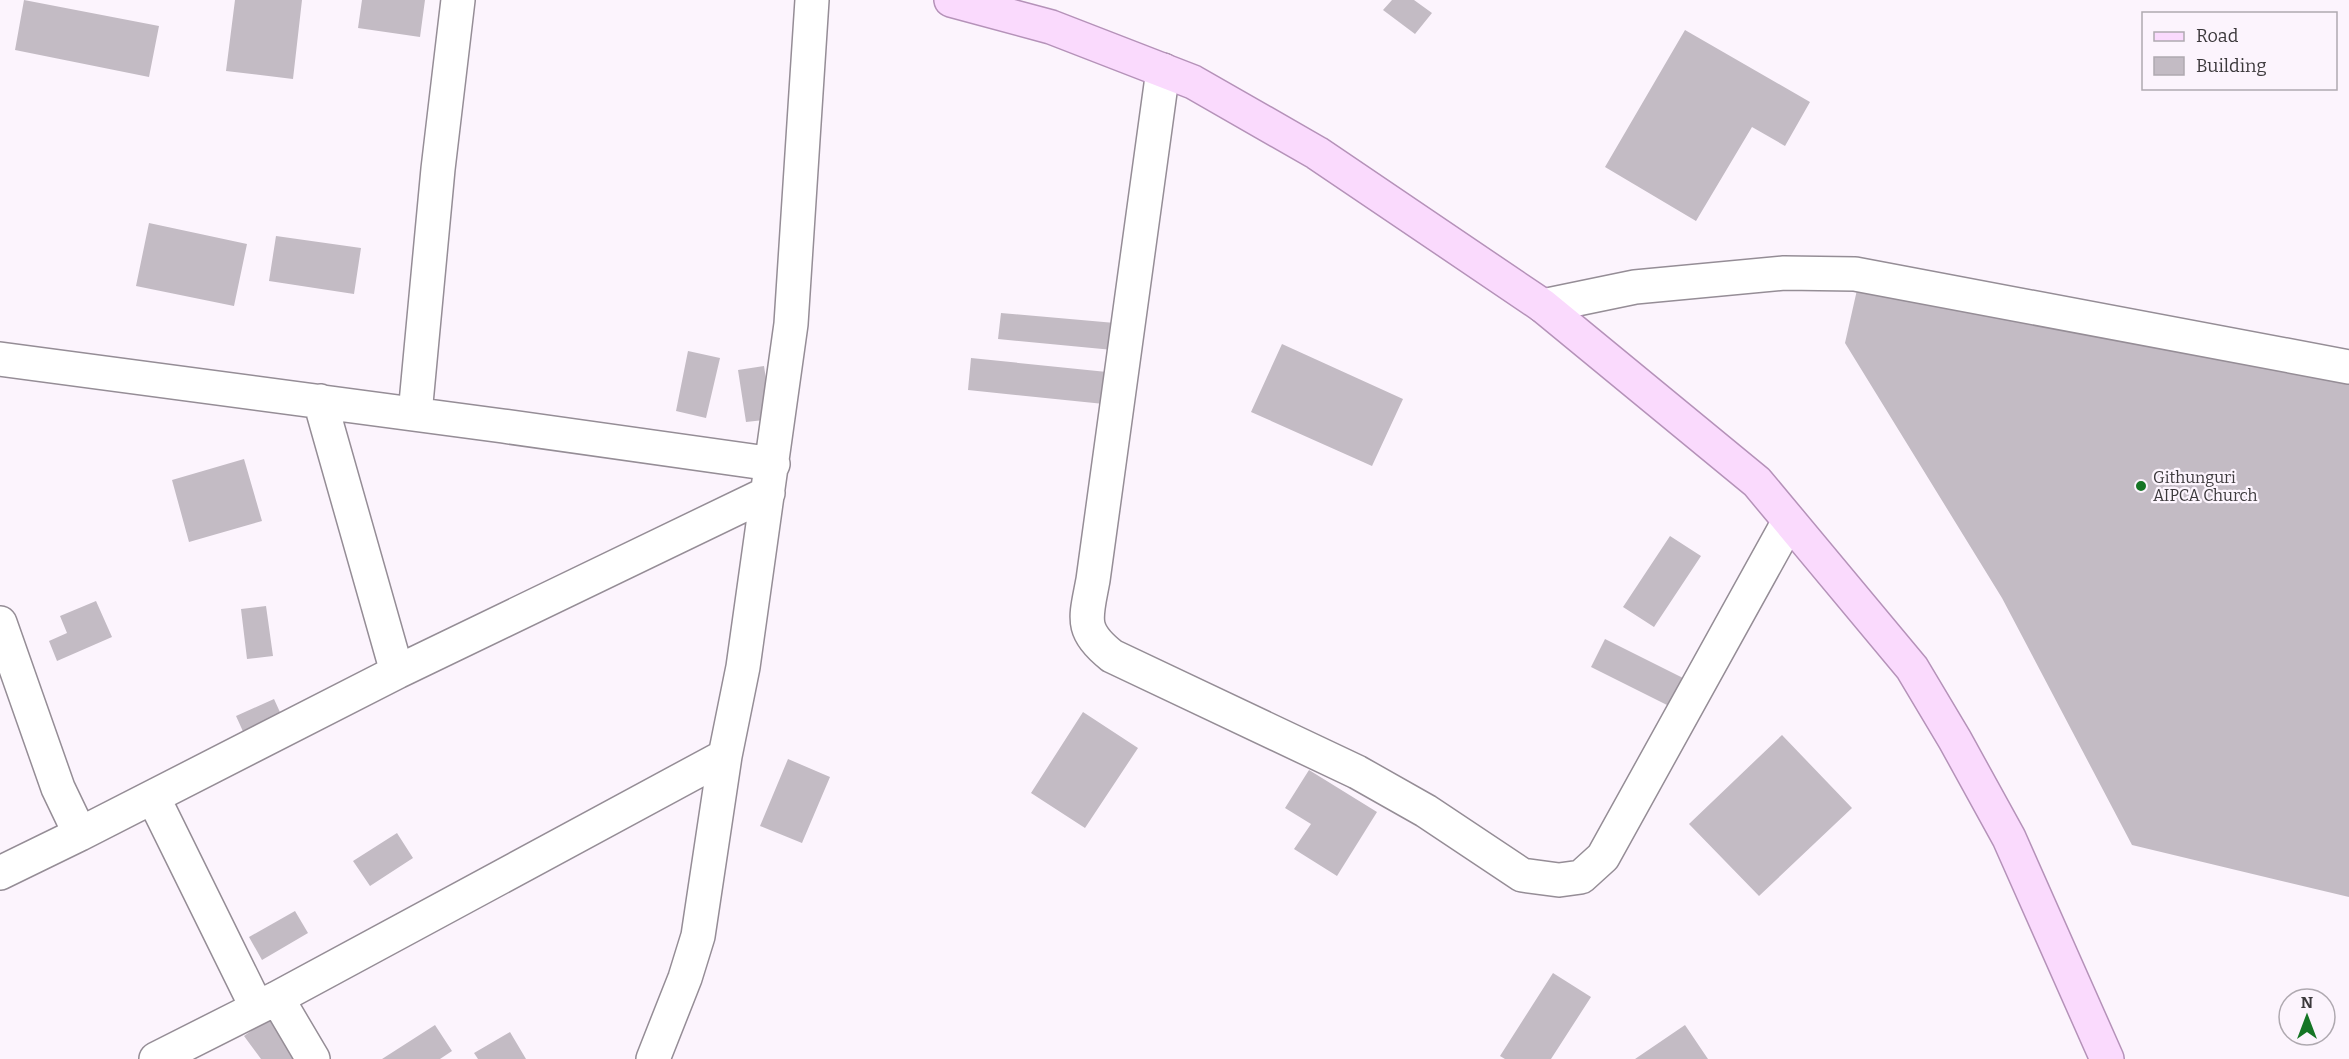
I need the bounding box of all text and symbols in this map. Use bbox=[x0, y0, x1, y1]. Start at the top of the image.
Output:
legend bbox=[2142, 12, 2337, 90]
text: Road bbox=[2196, 25, 2239, 47]
text: Building bbox=[2196, 55, 2267, 77]
place label: Githunguri AIPCA Church bbox=[2153, 468, 2258, 505]
marker: Githunguri AIPCA Church bbox=[2134, 479, 2148, 493]
north arrow bbox=[2277, 987, 2337, 1047]
text: N bbox=[2301, 993, 2313, 1012]

